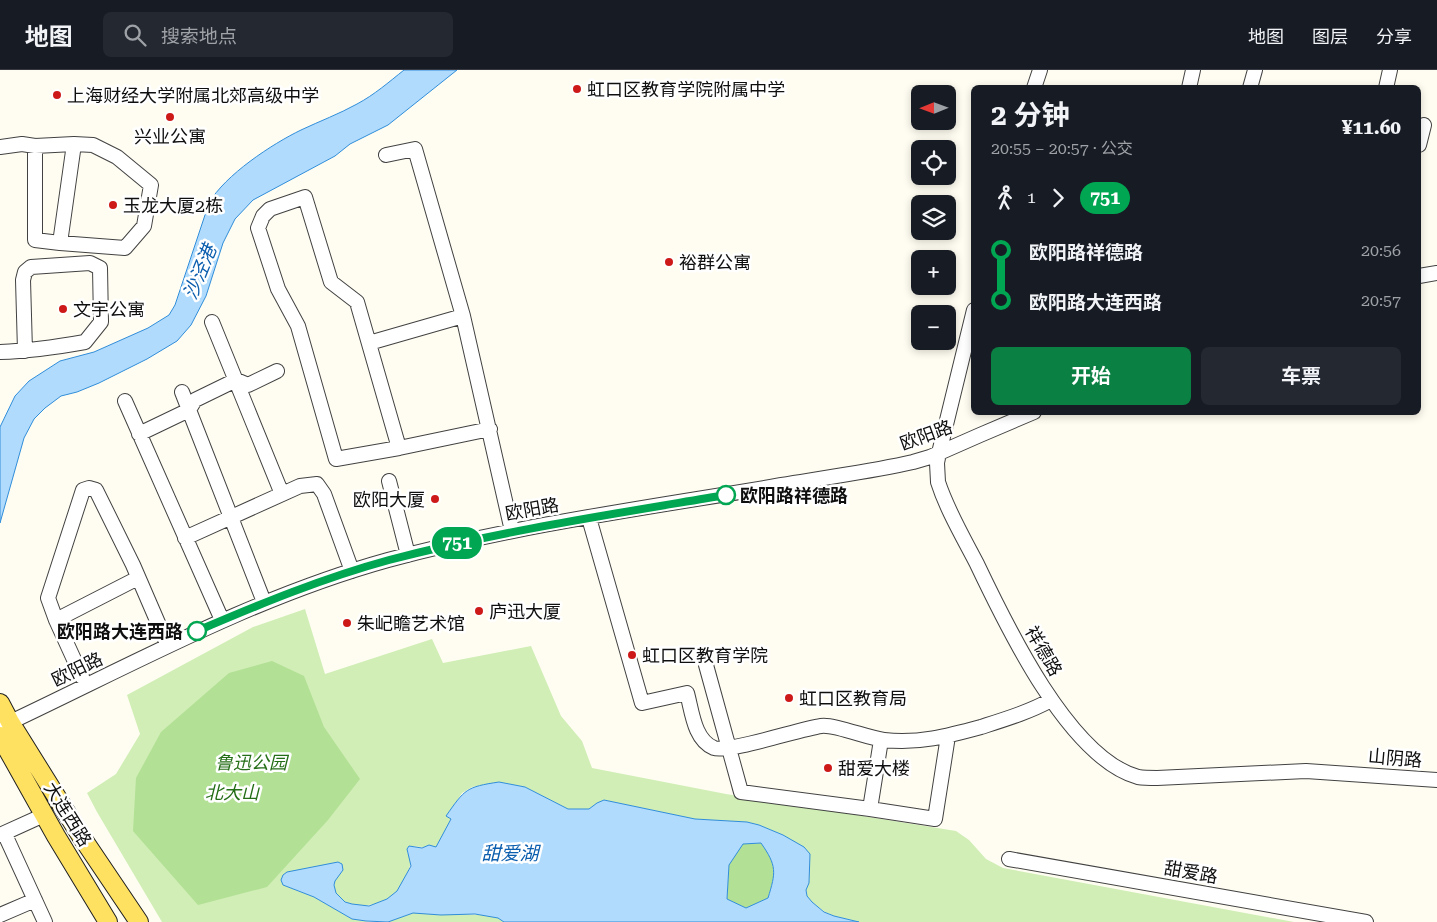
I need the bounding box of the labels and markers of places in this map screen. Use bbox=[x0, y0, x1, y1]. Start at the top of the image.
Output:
place label: 虹口区教育学院附属中学 bbox=[587, 79, 785, 100]
marker: 虹口区教育学院附属中学 bbox=[571, 83, 583, 95]
place label: 上海财经大学附属北郊高级中学 bbox=[67, 85, 319, 106]
marker: 上海财经大学附属北郊高级中学 bbox=[51, 89, 63, 101]
marker: 兴业公寓 bbox=[164, 111, 176, 123]
place label: 兴业公寓 bbox=[134, 126, 206, 147]
place label: 玉龙大厦2栋 bbox=[123, 195, 223, 216]
marker: 玉龙大厦2栋 bbox=[107, 199, 119, 211]
place label: 裕群公寓 bbox=[679, 252, 751, 273]
marker: 裕群公寓 bbox=[663, 256, 675, 268]
place label: 文宇公寓 bbox=[73, 299, 145, 320]
marker: 文宇公寓 bbox=[57, 303, 69, 315]
marker: 欧阳路祥德路 bbox=[716, 485, 736, 505]
place label: 欧阳路祥德路 bbox=[740, 485, 848, 506]
place label: 欧阳大厦 bbox=[353, 489, 425, 510]
marker: 欧阳大厦 bbox=[429, 493, 441, 505]
place label: 庐迅大厦 bbox=[489, 601, 561, 622]
marker: 庐迅大厦 bbox=[473, 605, 485, 617]
place label: 朱屺瞻艺术馆 bbox=[357, 613, 465, 634]
marker: 朱屺瞻艺术馆 bbox=[341, 617, 353, 629]
place label: 欧阳路大连西路 bbox=[57, 621, 183, 642]
marker: 欧阳路大连西路 bbox=[187, 621, 207, 641]
place label: 虹口区教育学院 bbox=[642, 645, 768, 666]
marker: 虹口区教育学院 bbox=[626, 649, 638, 661]
place label: 虹口区教育局 bbox=[799, 688, 907, 709]
marker: 虹口区教育局 bbox=[783, 692, 795, 704]
place label: 甜爱大楼 bbox=[838, 758, 910, 779]
marker: 甜爱大楼 bbox=[822, 762, 834, 774]

